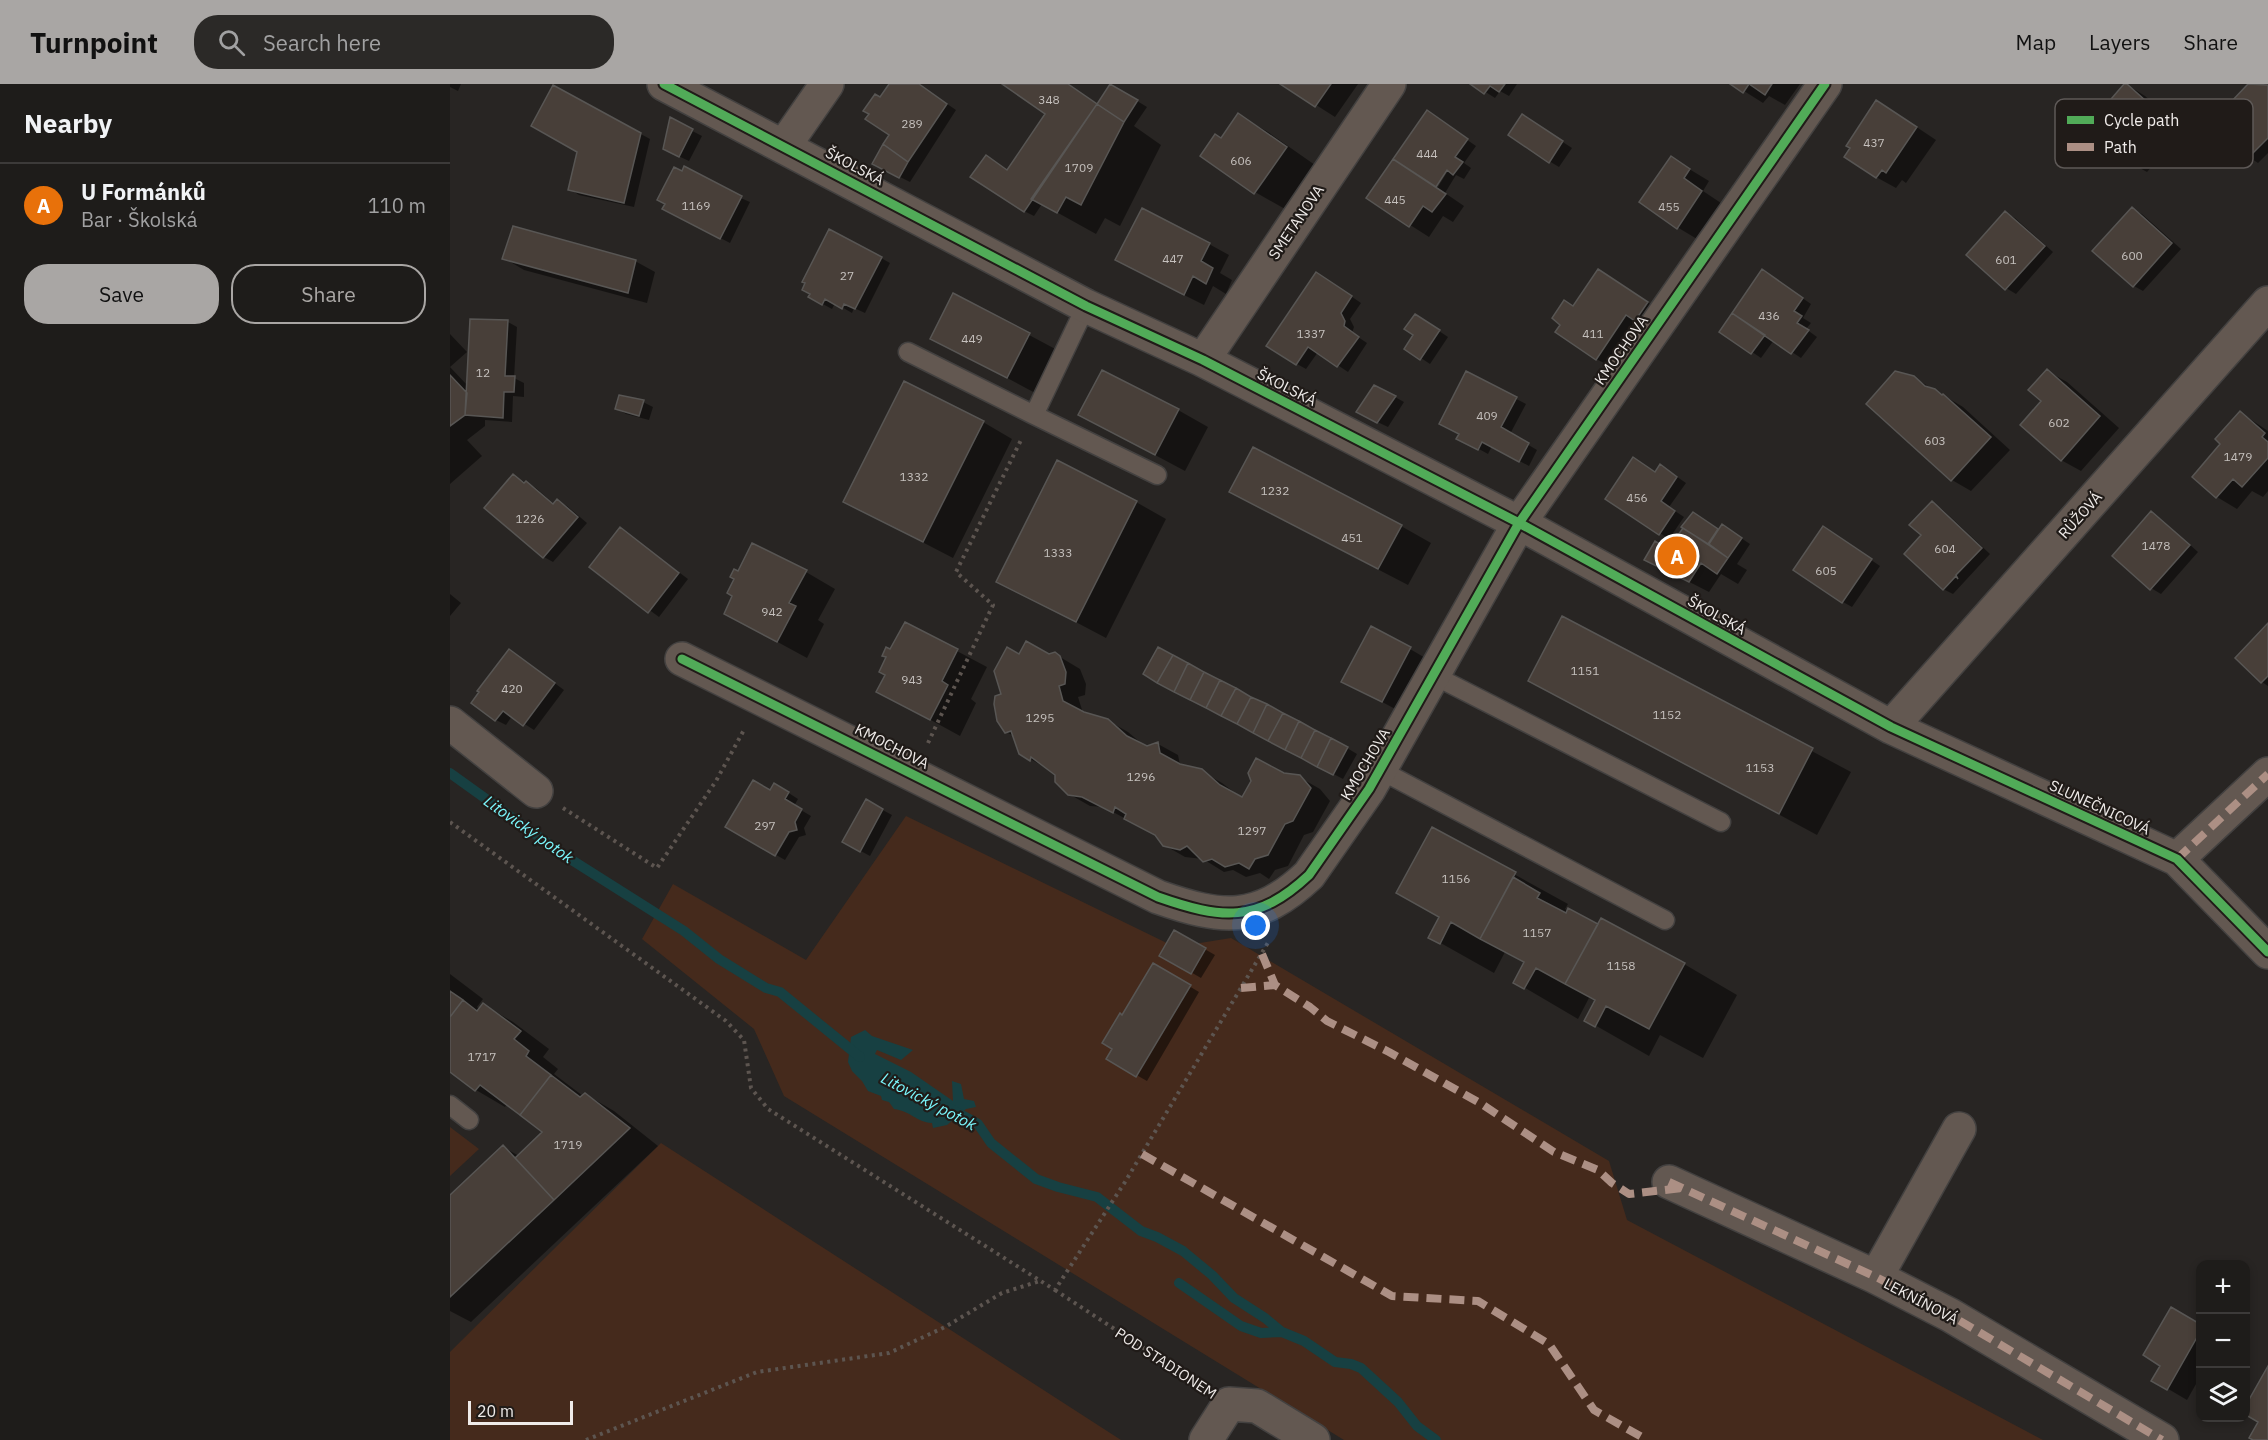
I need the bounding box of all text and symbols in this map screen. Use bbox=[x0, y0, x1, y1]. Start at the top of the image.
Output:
search box bbox=[194, 15, 614, 69]
text: Turnpoint bbox=[30, 24, 158, 61]
icon: search bbox=[215, 26, 248, 59]
text: Search here bbox=[263, 28, 381, 57]
text: Map bbox=[2016, 28, 2056, 56]
text: Layers bbox=[2089, 28, 2151, 56]
text: Share bbox=[2184, 28, 2238, 56]
house number: 348 bbox=[1038, 92, 1060, 107]
legend bbox=[2055, 99, 2253, 168]
text: Nearby bbox=[24, 106, 112, 140]
text: Cycle path bbox=[2104, 110, 2179, 130]
house number: 289 bbox=[901, 116, 923, 131]
house number: 437 bbox=[1863, 135, 1885, 150]
text: Path bbox=[2104, 137, 2137, 157]
street label: ŠKOLSKÁ bbox=[822, 143, 888, 190]
house number: 444 bbox=[1416, 146, 1438, 161]
house number: 606 bbox=[1230, 153, 1252, 168]
house number: 1709 bbox=[1065, 160, 1093, 175]
text: U Formánků bbox=[81, 177, 206, 206]
street label: SMETANOVA bbox=[1264, 181, 1328, 263]
text: A bbox=[37, 192, 50, 219]
text: 110 m bbox=[368, 192, 426, 219]
house number: 445 bbox=[1384, 192, 1406, 207]
house number: 1169 bbox=[682, 198, 710, 213]
house number: 455 bbox=[1658, 199, 1680, 214]
text: Bar · Školská bbox=[81, 206, 197, 233]
house number: 600 bbox=[2121, 248, 2143, 263]
house number: 447 bbox=[1162, 251, 1184, 266]
house number: 601 bbox=[1995, 252, 2017, 267]
button: Save bbox=[24, 264, 219, 324]
button: Share bbox=[231, 264, 426, 324]
house number: 27 bbox=[840, 268, 854, 283]
house number: 436 bbox=[1758, 308, 1780, 323]
street label: KMOCHOVA bbox=[1590, 311, 1652, 389]
house number: 1337 bbox=[1297, 326, 1325, 341]
house number: 411 bbox=[1582, 326, 1604, 341]
house number: 449 bbox=[961, 331, 983, 346]
street label: ŠKOLSKÁ bbox=[1254, 364, 1320, 410]
house number: 12 bbox=[476, 365, 490, 380]
house number: 409 bbox=[1476, 408, 1498, 423]
house number: 602 bbox=[2048, 415, 2070, 430]
house number: 603 bbox=[1924, 433, 1946, 448]
house number: 1479 bbox=[2224, 449, 2252, 464]
house number: 1332 bbox=[900, 469, 928, 484]
house number: 1232 bbox=[1261, 483, 1289, 498]
street label: RŮŽOVÁ bbox=[2054, 487, 2106, 542]
house number: 456 bbox=[1626, 490, 1648, 505]
house number: 1226 bbox=[516, 511, 544, 526]
house number: 451 bbox=[1341, 530, 1363, 545]
pin: A bbox=[1658, 534, 1696, 578]
house number: 1478 bbox=[2142, 538, 2170, 553]
house number: 604 bbox=[1934, 541, 1956, 556]
house number: 1333 bbox=[1044, 545, 1072, 560]
house number: 605 bbox=[1815, 563, 1837, 578]
street label: ŠKOLSKÁ bbox=[1684, 591, 1750, 639]
house number: 942 bbox=[761, 604, 783, 619]
house number: 1151 bbox=[1571, 663, 1599, 678]
house number: 943 bbox=[901, 672, 923, 687]
house number: 420 bbox=[501, 681, 523, 696]
house number: 1152 bbox=[1653, 707, 1681, 722]
house number: 1295 bbox=[1026, 710, 1054, 725]
street label: KMOCHOVA bbox=[852, 719, 933, 773]
street label: KMOCHOVA bbox=[1336, 724, 1394, 804]
house number: 1153 bbox=[1746, 760, 1774, 775]
house number: 1296 bbox=[1127, 769, 1155, 784]
street label: SLUNEČNICOVÁ bbox=[2047, 775, 2154, 839]
water label: Litovický potok bbox=[480, 791, 578, 868]
house number: 297 bbox=[754, 818, 776, 833]
house number: 1297 bbox=[1238, 823, 1266, 838]
house number: 1156 bbox=[1442, 871, 1470, 886]
your location bbox=[1241, 911, 1270, 940]
house number: 1157 bbox=[1523, 925, 1551, 940]
house number: 1158 bbox=[1607, 958, 1635, 973]
house number: 1717 bbox=[468, 1049, 496, 1064]
water label: Litovický potok bbox=[878, 1067, 981, 1135]
house number: 1719 bbox=[554, 1137, 582, 1152]
map controls bbox=[2196, 1260, 2250, 1422]
button: + bbox=[2196, 1260, 2250, 1314]
street label: LEKNÍNOVÁ bbox=[1881, 1273, 1962, 1329]
button: − bbox=[2196, 1314, 2250, 1368]
street label: POD STADIONEM bbox=[1112, 1323, 1220, 1403]
button: layers bbox=[2196, 1368, 2250, 1422]
scale bar bbox=[468, 1398, 573, 1426]
text: 20 m bbox=[477, 1401, 514, 1421]

